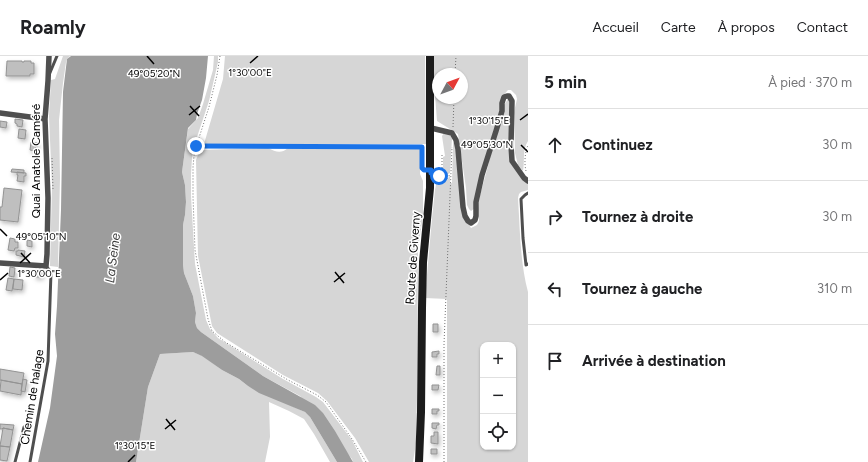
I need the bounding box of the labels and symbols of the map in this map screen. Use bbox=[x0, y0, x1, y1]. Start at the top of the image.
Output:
text: 1°30'00"E bbox=[228, 66, 272, 79]
text: 49°05'20"N bbox=[128, 67, 180, 80]
north arrow bbox=[432, 68, 468, 104]
street label: Quai Anatole Caméré bbox=[29, 103, 43, 218]
text: 1°30'15"E bbox=[469, 114, 509, 127]
route end bbox=[187, 137, 205, 155]
text: 49°05'30"N bbox=[461, 138, 513, 151]
route start bbox=[430, 167, 448, 185]
street label: Route de Giverny bbox=[403, 210, 423, 305]
text: 49°05'10"N bbox=[15, 230, 67, 243]
water label: La Seine bbox=[102, 232, 123, 284]
text: 1°30'00"E bbox=[17, 267, 61, 280]
street label: Chemin de halage bbox=[18, 348, 47, 446]
text: 1°30'15"E bbox=[115, 439, 155, 452]

